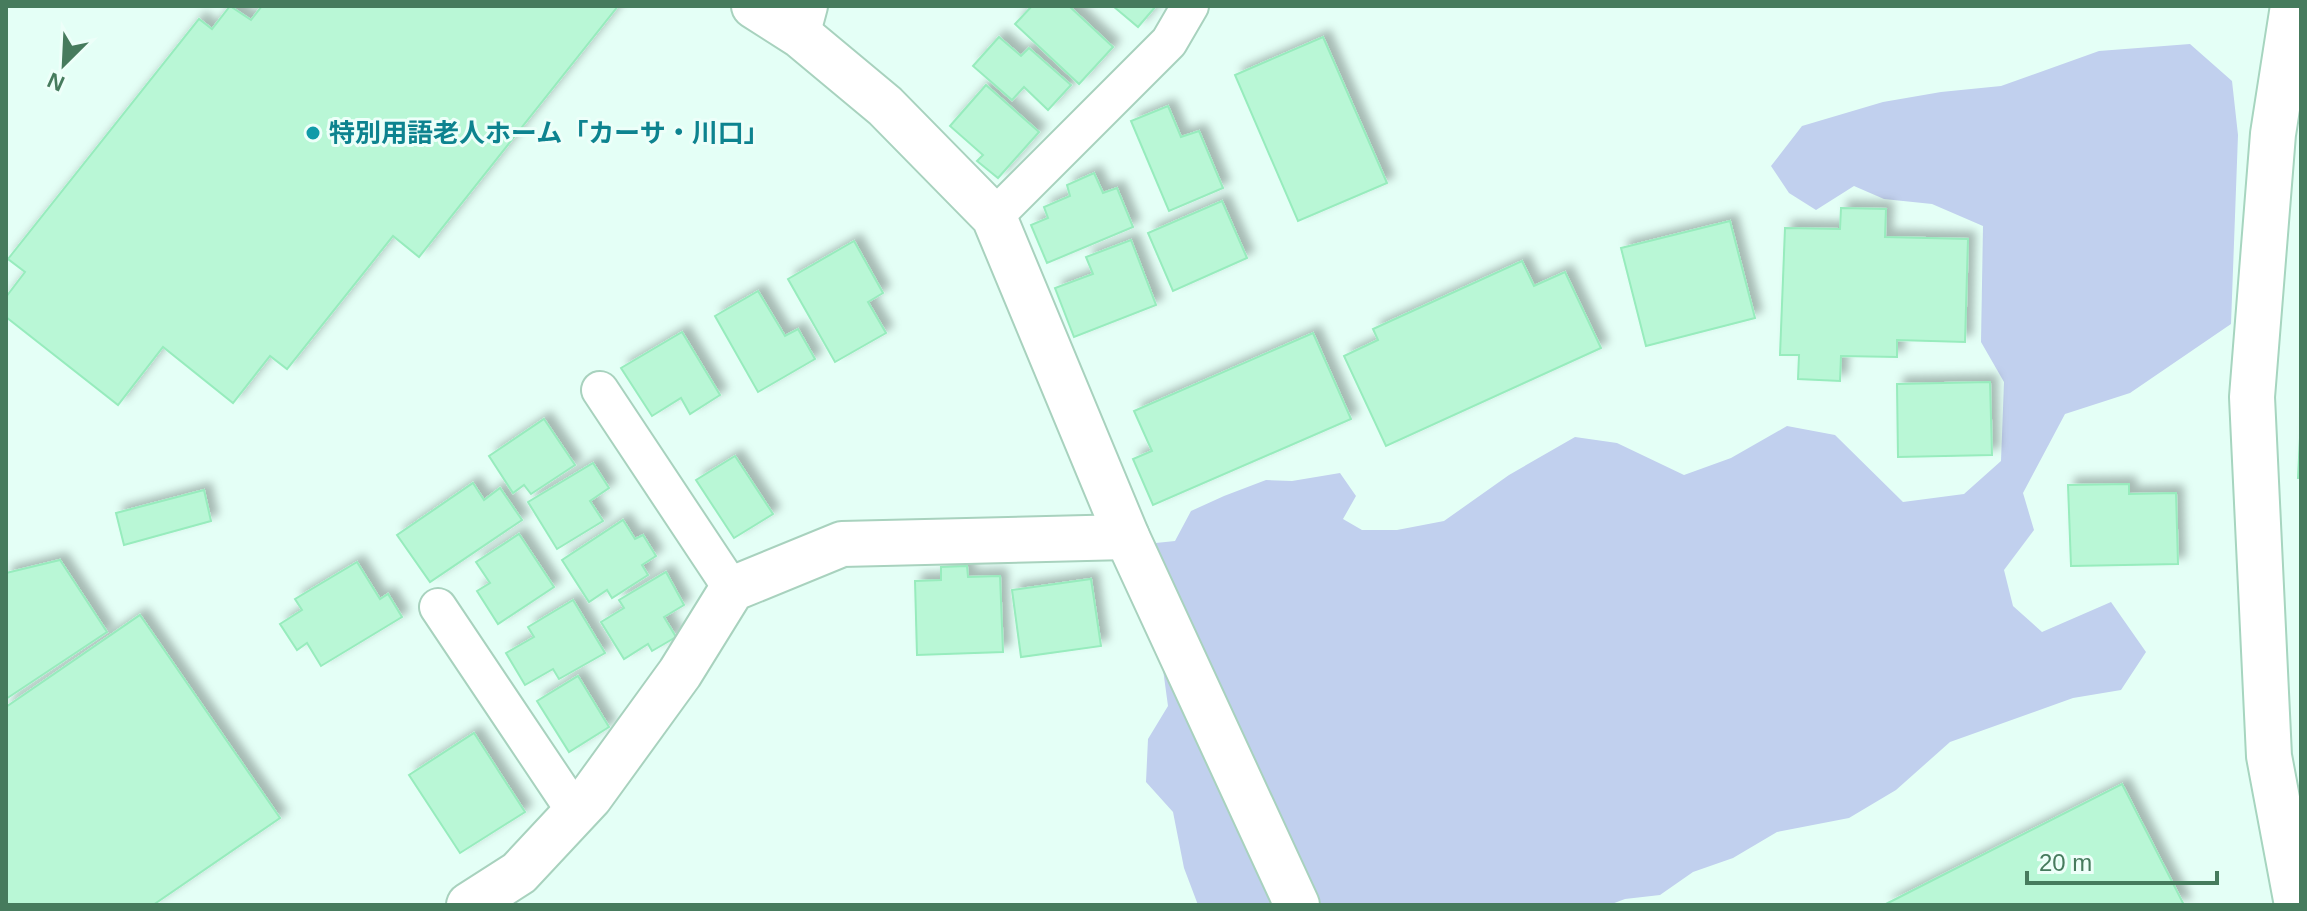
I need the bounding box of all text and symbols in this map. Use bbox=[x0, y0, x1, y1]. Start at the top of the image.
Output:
north arrow bbox=[24, 24, 104, 104]
text: N bbox=[44, 67, 68, 96]
place label: 特別用語老人ホーム「カーサ・川口」 bbox=[329, 118, 770, 148]
marker: 特別用語老人ホーム「カーサ・川口」 bbox=[304, 124, 322, 142]
scale bar bbox=[2027, 835, 2217, 885]
text: 20 m bbox=[2039, 849, 2092, 876]

